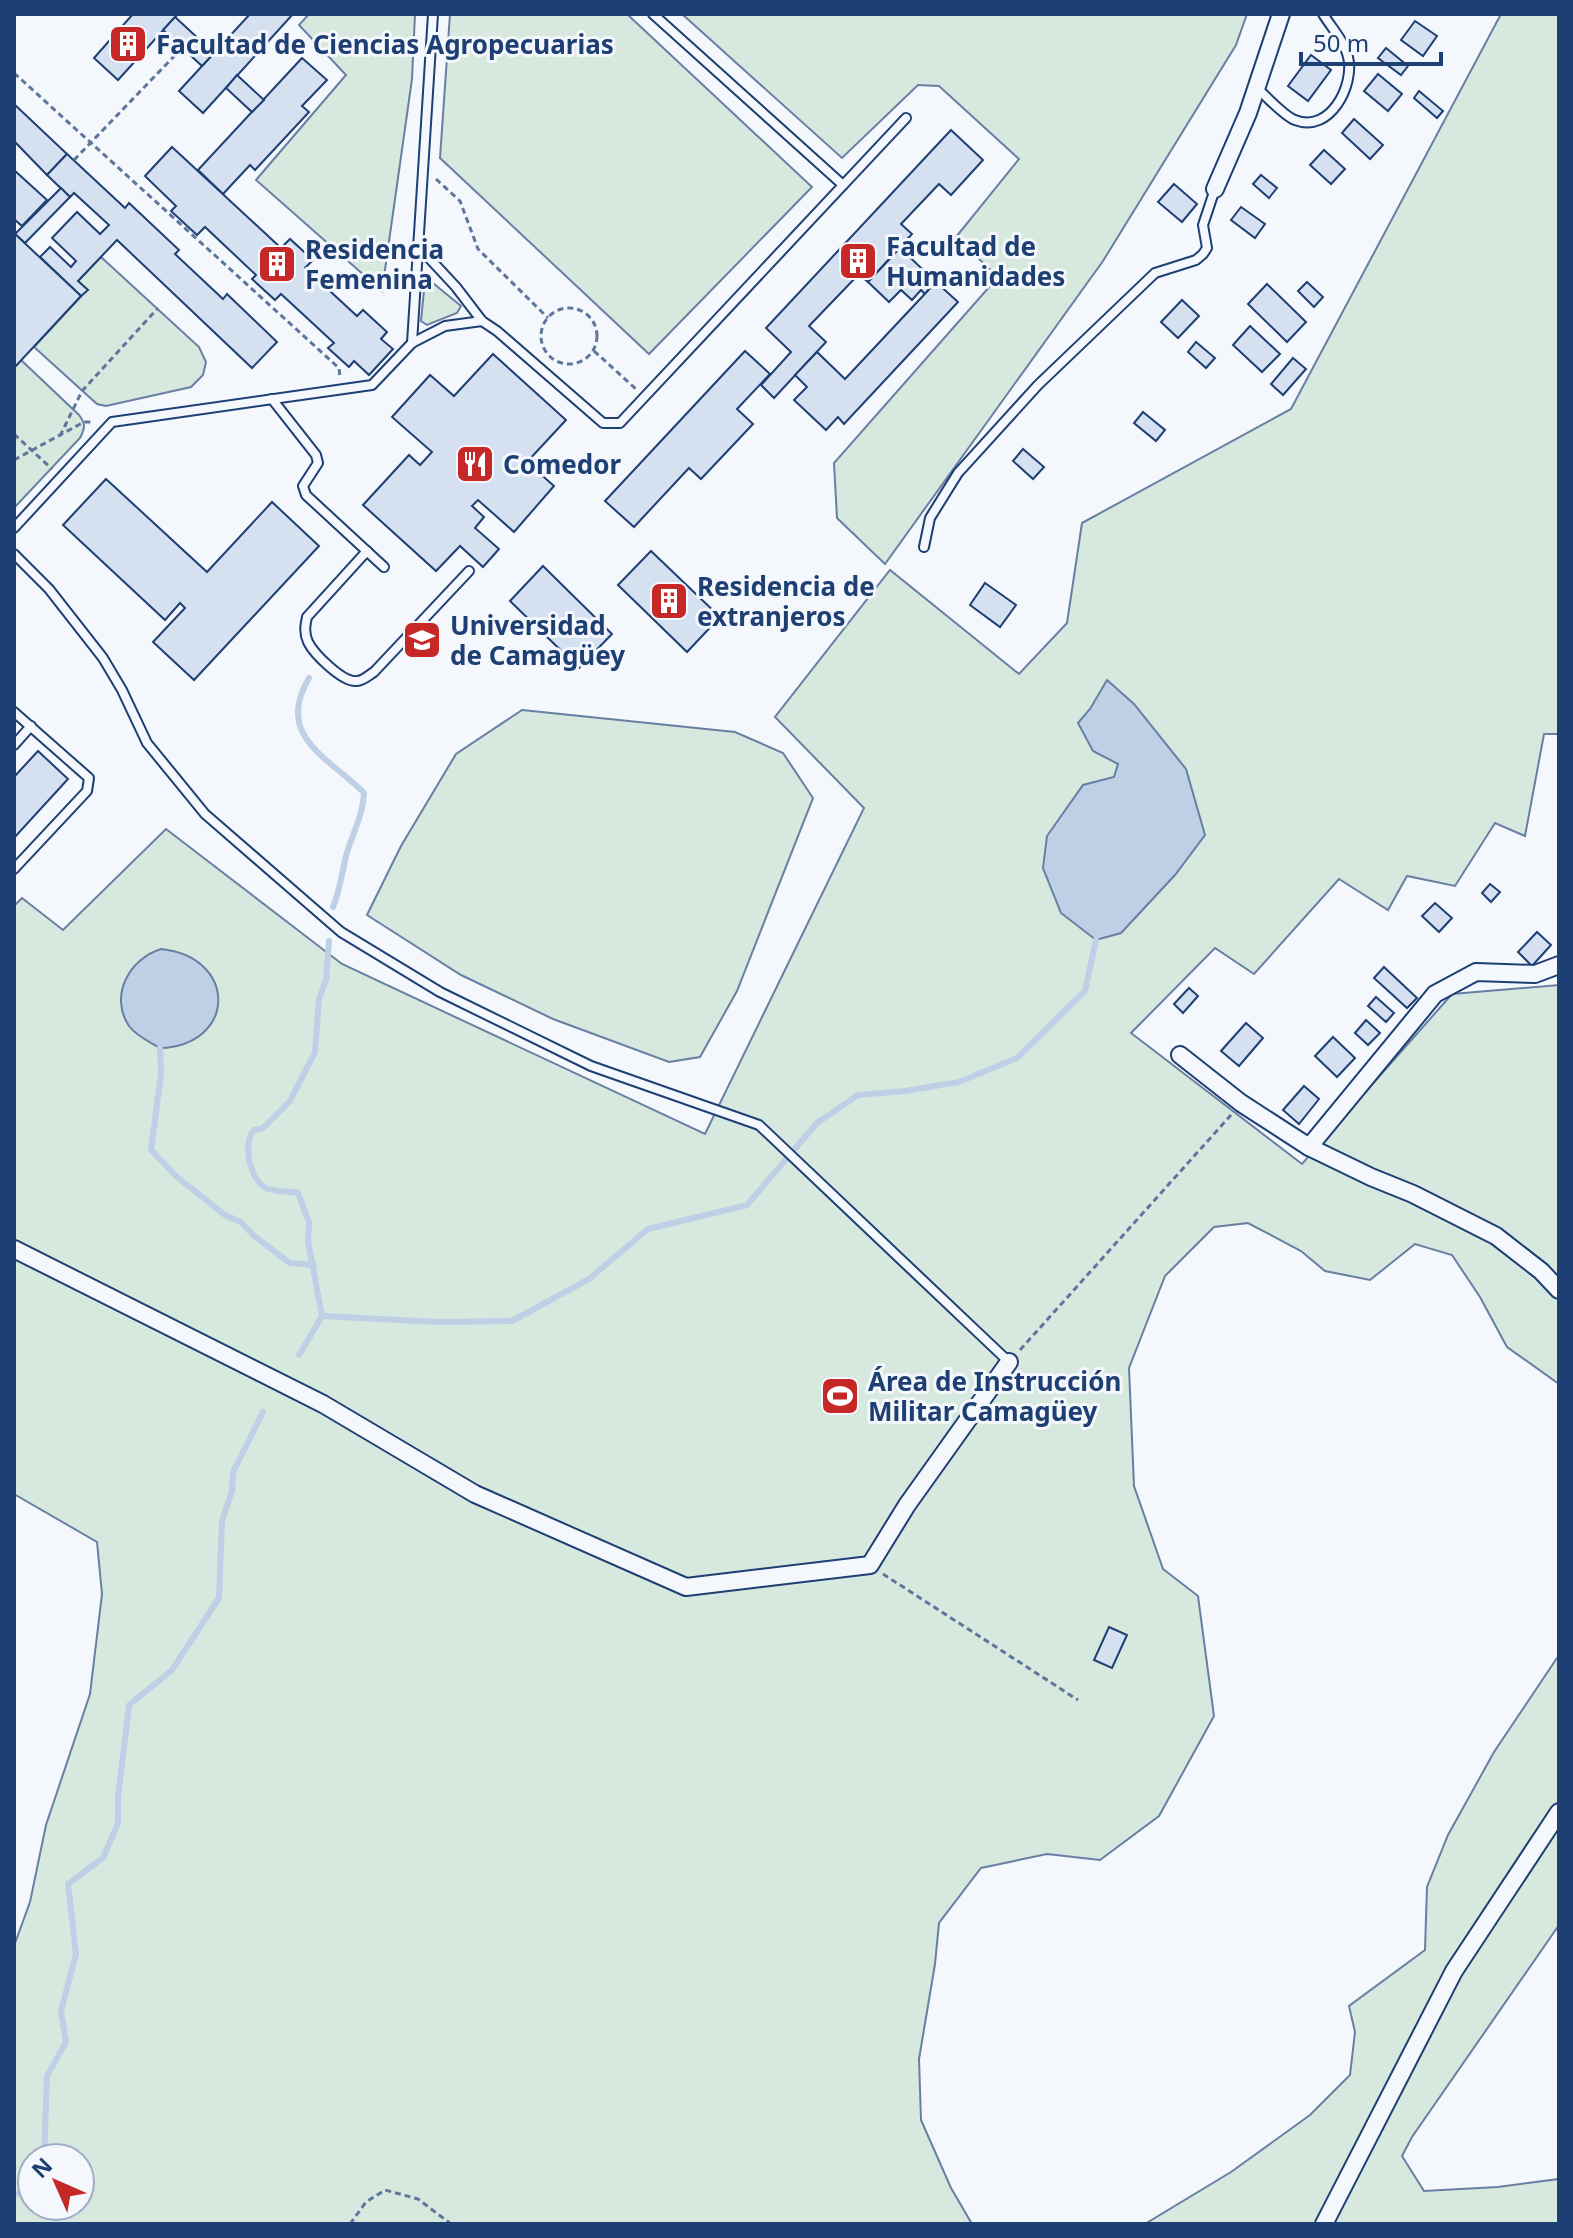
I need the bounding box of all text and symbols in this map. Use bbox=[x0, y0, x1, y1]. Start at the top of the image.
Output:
scale bar bbox=[1301, 16, 1441, 66]
building icon: Facultad de Ciencias Agropecuarias bbox=[107, 23, 149, 65]
place label: Facultad de Ciencias Agropecuarias bbox=[156, 26, 614, 62]
text: 50 m bbox=[1313, 26, 1369, 59]
place label: Facultad de Humanidades bbox=[886, 228, 1065, 294]
place label: Residencia Femenina bbox=[305, 231, 444, 297]
building icon: Facultad de Humanidades bbox=[837, 240, 879, 282]
building icon: Residencia Femenina bbox=[256, 243, 298, 285]
restaurant icon: Comedor bbox=[454, 443, 496, 485]
place label: Comedor bbox=[503, 446, 621, 482]
place label: Residencia de extranjeros bbox=[697, 568, 875, 634]
building icon: Residencia de extranjeros bbox=[648, 580, 690, 622]
place label: Universidad de Camagüey bbox=[450, 607, 625, 673]
school or university icon: Universidad de Camagüey bbox=[401, 619, 443, 661]
place label: Área de Instrucción Militar Camagüey bbox=[868, 1363, 1121, 1429]
sports icon: Área de Instrucción Militar Camagüey bbox=[819, 1375, 861, 1417]
north arrow bbox=[16, 2142, 96, 2222]
text: N bbox=[24, 2150, 58, 2184]

